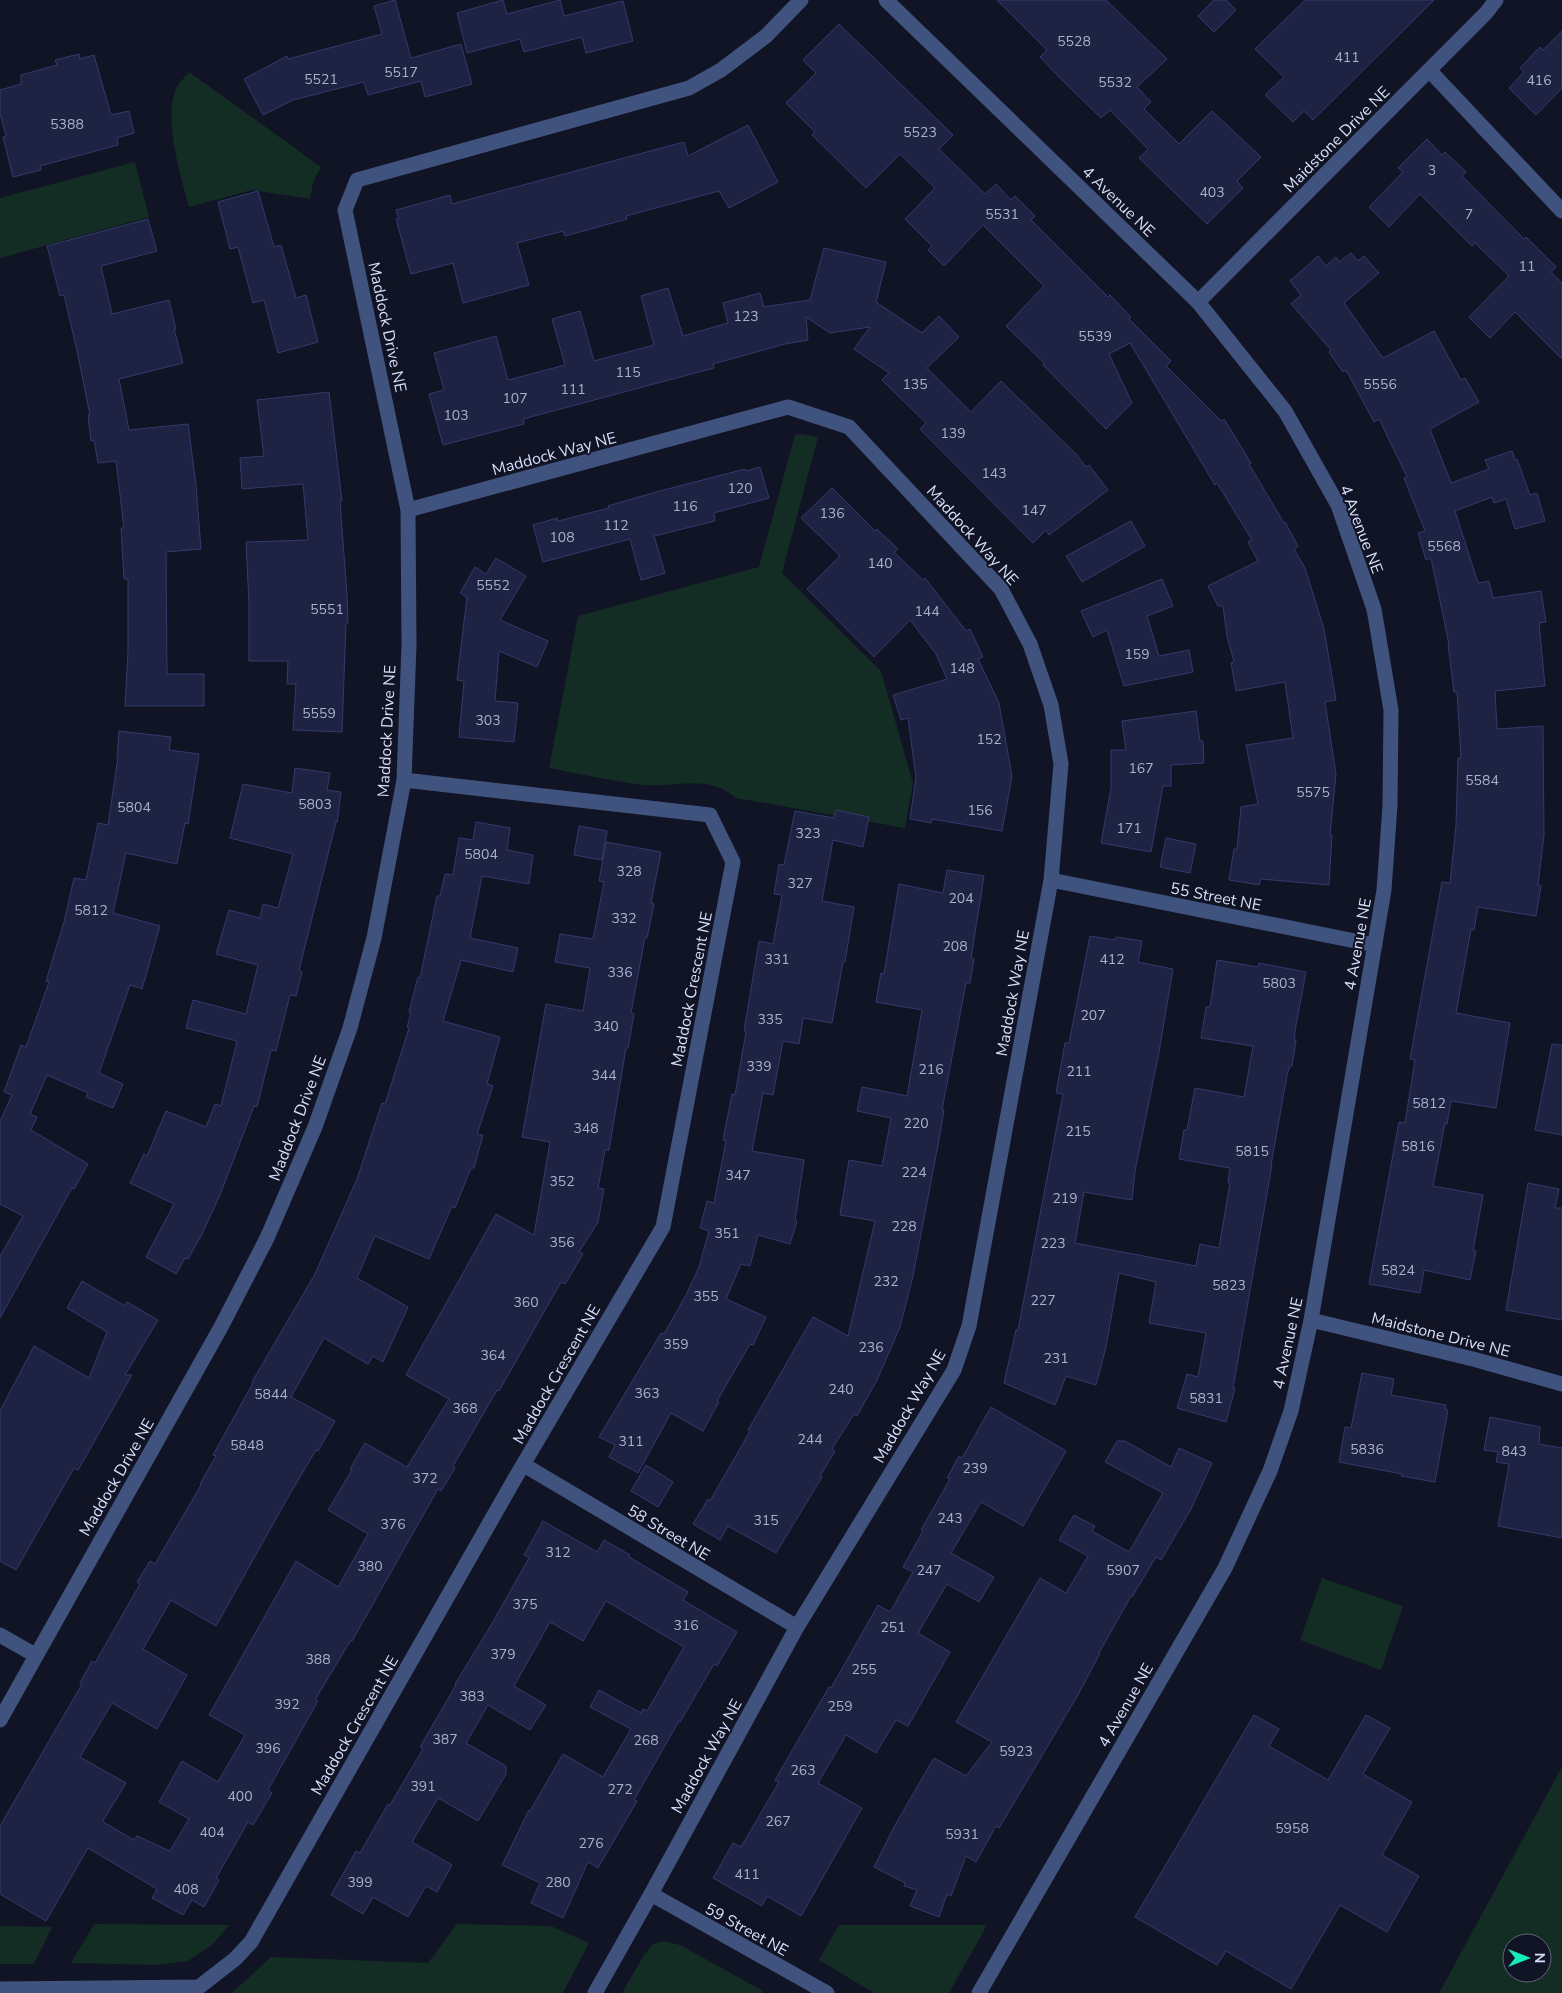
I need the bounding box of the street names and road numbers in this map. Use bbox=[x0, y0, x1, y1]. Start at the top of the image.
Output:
street label: Maidstone Drive NE bbox=[1279, 82, 1395, 198]
street label: 4 Avenue NE bbox=[1077, 161, 1160, 242]
street label: Maddock Drive NE bbox=[362, 260, 412, 394]
street label: Maddock Way NE bbox=[490, 427, 619, 481]
street label: Maddock Way NE bbox=[921, 481, 1023, 591]
street label: 4 Avenue NE bbox=[1334, 482, 1388, 577]
street label: Maddock Drive NE bbox=[373, 664, 401, 798]
street label: 55 Street NE bbox=[1168, 877, 1263, 917]
street label: 4 Avenue NE bbox=[1339, 896, 1377, 992]
street label: Maddock Crescent NE bbox=[666, 910, 718, 1069]
street label: Maddock Way NE bbox=[991, 928, 1035, 1058]
street label: Maddock Drive NE bbox=[264, 1053, 332, 1184]
street label: 4 Avenue NE bbox=[1268, 1295, 1308, 1391]
street label: Maddock Crescent NE bbox=[508, 1301, 606, 1448]
street label: Maidstone Drive NE bbox=[1369, 1307, 1512, 1363]
street label: Maddock Way NE bbox=[868, 1346, 951, 1467]
street label: Maddock Drive NE bbox=[74, 1415, 160, 1540]
street label: 58 Street NE bbox=[623, 1500, 714, 1566]
street label: Maddock Crescent NE bbox=[306, 1652, 404, 1799]
street label: 4 Avenue NE bbox=[1093, 1660, 1159, 1751]
street label: Maddock Way NE bbox=[666, 1695, 747, 1818]
street label: 59 Street NE bbox=[701, 1898, 792, 1962]

